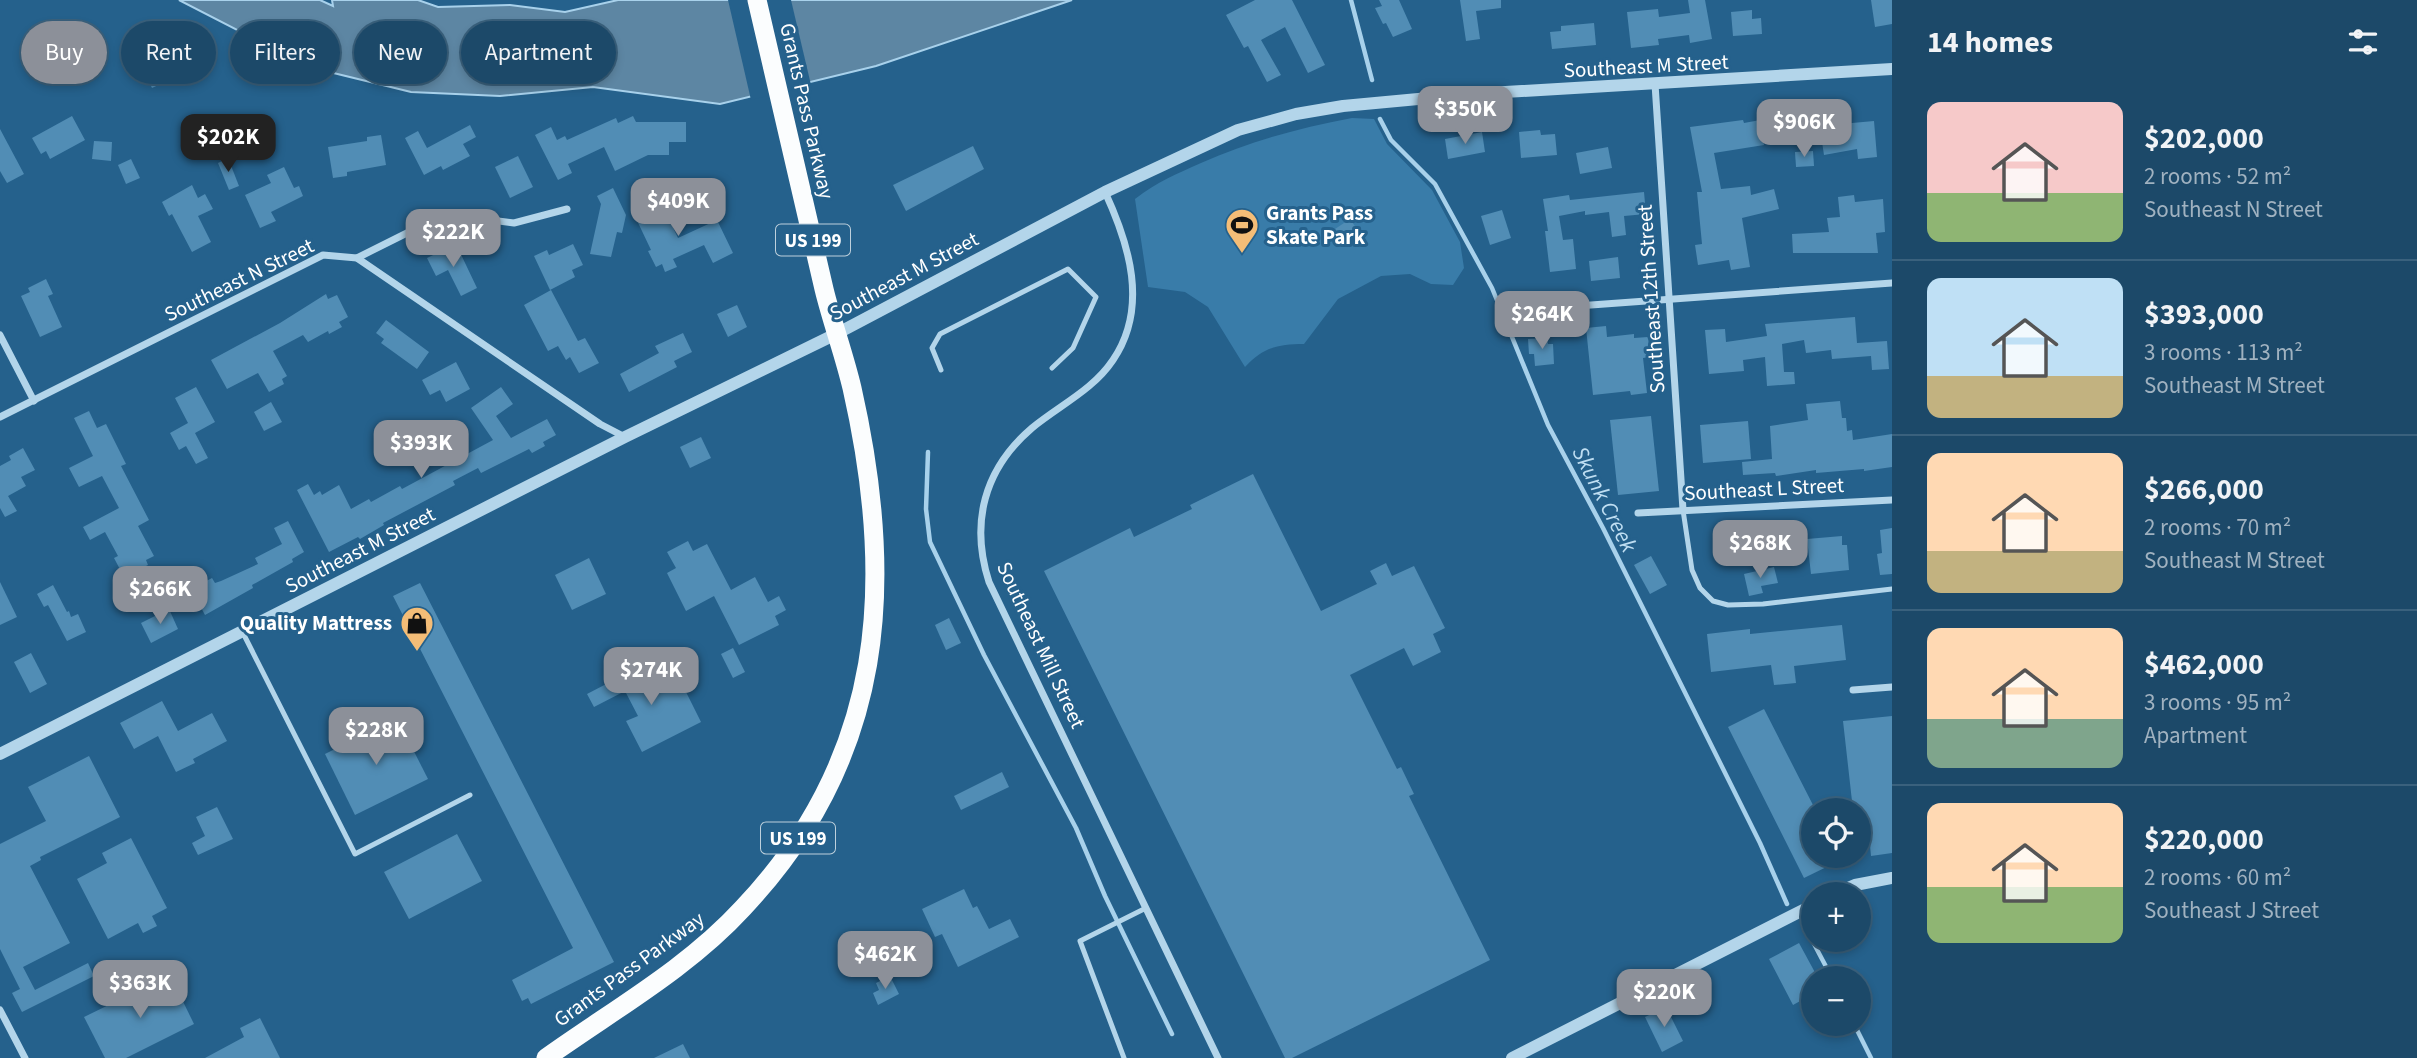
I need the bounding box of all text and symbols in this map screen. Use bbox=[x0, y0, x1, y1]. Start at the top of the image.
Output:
street label: Grants Pass Parkway bbox=[772, 20, 842, 202]
chip: Buy bbox=[21, 21, 107, 84]
chip: Rent bbox=[121, 21, 216, 84]
chip: Filters bbox=[230, 21, 340, 84]
chip: New bbox=[354, 21, 447, 84]
chip: Apartment bbox=[461, 21, 616, 84]
text: 14 homes bbox=[1927, 21, 2053, 64]
icon: filters bbox=[2344, 23, 2382, 61]
street label: Southeast M Street bbox=[1563, 47, 1729, 85]
pin: $350K bbox=[1416, 86, 1514, 146]
text: $350K bbox=[1434, 92, 1496, 125]
pin: $906K bbox=[1755, 100, 1853, 159]
text: $906K bbox=[1773, 105, 1835, 138]
pin: $202K bbox=[179, 114, 277, 174]
text: $202,000 bbox=[2144, 117, 2264, 160]
text: $202K bbox=[197, 120, 259, 153]
icon: home bbox=[1983, 130, 2067, 214]
text: 2 rooms · 52 m² bbox=[2144, 160, 2291, 193]
pin: $409K bbox=[629, 178, 727, 238]
text: $409K bbox=[647, 184, 709, 217]
text: Southeast N Street bbox=[2144, 193, 2323, 226]
place label: Grants Pass Skate Park bbox=[1266, 198, 1373, 252]
street label: Southeast 12th Street bbox=[1629, 204, 1673, 394]
sports icon: Grants Pass Skate Park bbox=[1223, 206, 1261, 255]
pin: $222K bbox=[404, 210, 502, 269]
text: $222K bbox=[422, 215, 484, 248]
road number: US 199 bbox=[776, 224, 850, 256]
street label: Southeast M Street bbox=[824, 224, 984, 328]
street label: Southeast N Street bbox=[159, 231, 319, 329]
pin: $264K bbox=[1493, 292, 1591, 351]
text: $393,000 bbox=[2144, 293, 2264, 336]
text: $264K bbox=[1511, 297, 1573, 330]
icon: home bbox=[1983, 306, 2067, 390]
text: 3 rooms · 113 m² bbox=[2144, 336, 2303, 369]
text: Southeast M Street bbox=[2144, 369, 2325, 402]
pin: $393K bbox=[372, 420, 470, 480]
text: $393K bbox=[390, 426, 452, 459]
water label: Skunk Creek bbox=[1564, 440, 1646, 559]
text: $266,000 bbox=[2144, 468, 2264, 511]
street label: Southeast L Street bbox=[1683, 470, 1845, 508]
icon: home bbox=[1983, 481, 2067, 565]
street label: Southeast M Street bbox=[280, 499, 440, 601]
text: 2 rooms · 70 m² bbox=[2144, 511, 2291, 544]
pin: $268K bbox=[1711, 520, 1809, 580]
text: $268K bbox=[1729, 526, 1791, 559]
text: Southeast M Street bbox=[2144, 544, 2325, 577]
street label: Southeast Mill Street bbox=[989, 557, 1093, 733]
pin: $266K bbox=[111, 566, 209, 626]
text: $266K bbox=[129, 572, 191, 605]
shop icon: Quality Mattress bbox=[398, 604, 436, 653]
place label: Quality Mattress bbox=[240, 608, 392, 638]
text: $462,000 bbox=[2144, 643, 2264, 686]
pin: $274K bbox=[602, 648, 700, 707]
text: $274K bbox=[620, 653, 682, 686]
icon: home bbox=[1983, 656, 2067, 740]
text: 3 rooms · 95 m² bbox=[2144, 686, 2291, 719]
pin: $228K bbox=[327, 708, 425, 767]
text: $228K bbox=[345, 713, 407, 746]
text: Apartment bbox=[2144, 719, 2247, 752]
map controls bbox=[1801, 798, 1871, 1036]
button: locate bbox=[1801, 798, 1871, 868]
text: $220,000 bbox=[2144, 818, 2264, 861]
road number: US 199 bbox=[761, 822, 835, 853]
icon: home bbox=[1983, 831, 2067, 915]
text: 2 rooms · 60 m² bbox=[2144, 861, 2291, 894]
button: + bbox=[1801, 882, 1871, 952]
text: Southeast J Street bbox=[2144, 894, 2319, 927]
street label: Grants Pass Parkway bbox=[548, 904, 711, 1034]
pin: $462K bbox=[836, 932, 934, 991]
text: $462K bbox=[854, 937, 916, 970]
pin: $363K bbox=[91, 960, 189, 1020]
text: $363K bbox=[109, 966, 171, 999]
button: − bbox=[1801, 966, 1871, 1036]
pin: $220K bbox=[1615, 970, 1713, 1029]
text: $220K bbox=[1633, 975, 1695, 1008]

